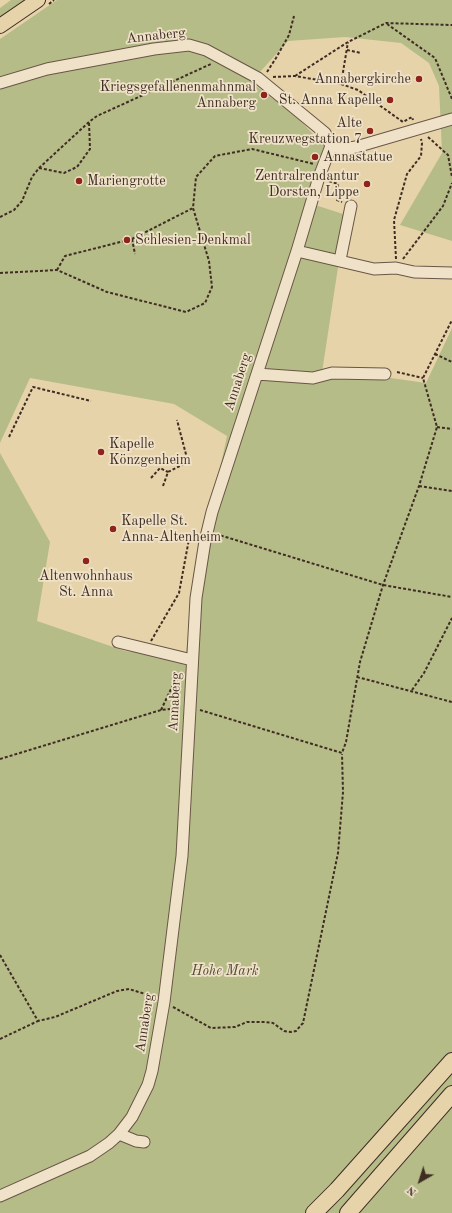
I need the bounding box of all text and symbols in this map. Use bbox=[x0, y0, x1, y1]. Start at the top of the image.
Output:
street label: Annaberg bbox=[125, 25, 187, 47]
place label: Annabergkirche bbox=[314, 71, 411, 87]
marker: Annabergkirche bbox=[414, 74, 424, 84]
place label: Kriegsgefallenenmahnmal Annaberg bbox=[100, 79, 256, 112]
marker: Kriegsgefallenenmahnmal Annaberg bbox=[259, 90, 269, 100]
place label: St. Anna Kapelle bbox=[279, 92, 382, 108]
marker: St. Anna Kapelle bbox=[385, 95, 395, 105]
place label: Alte Kreuzwegstation 7 bbox=[248, 115, 362, 148]
marker: Alte Kreuzwegstation 7 bbox=[365, 126, 375, 136]
place label: Annastatue bbox=[323, 149, 392, 165]
marker: Annastatue bbox=[310, 152, 320, 162]
place label: Zentralrendantur Dorsten, Lippe bbox=[255, 168, 359, 200]
place label: Mariengrotte bbox=[87, 173, 166, 189]
marker: Mariengrotte bbox=[74, 176, 84, 186]
marker: Zentralrendantur Dorsten, Lippe bbox=[362, 179, 372, 189]
place label: Schlesien-Denkmal bbox=[135, 232, 251, 248]
marker: Schlesien-Denkmal bbox=[122, 235, 132, 245]
street label: Annaberg bbox=[221, 351, 255, 413]
place label: Kapelle Könzgenheim bbox=[109, 436, 191, 468]
marker: Kapelle Könzgenheim bbox=[96, 447, 106, 457]
place label: Kapelle St. Anna-Altenheim bbox=[121, 513, 221, 546]
marker: Kapelle St. Anna-Altenheim bbox=[108, 524, 118, 534]
marker: Altenwohnhaus St. Anna bbox=[81, 556, 91, 566]
place label: Altenwohnhaus St. Anna bbox=[39, 568, 133, 600]
street label: Annaberg bbox=[165, 672, 185, 732]
park label: Hohe Mark bbox=[191, 963, 259, 979]
street label: Annaberg bbox=[132, 992, 158, 1054]
north arrow bbox=[400, 1161, 440, 1201]
text: N bbox=[405, 1184, 419, 1198]

